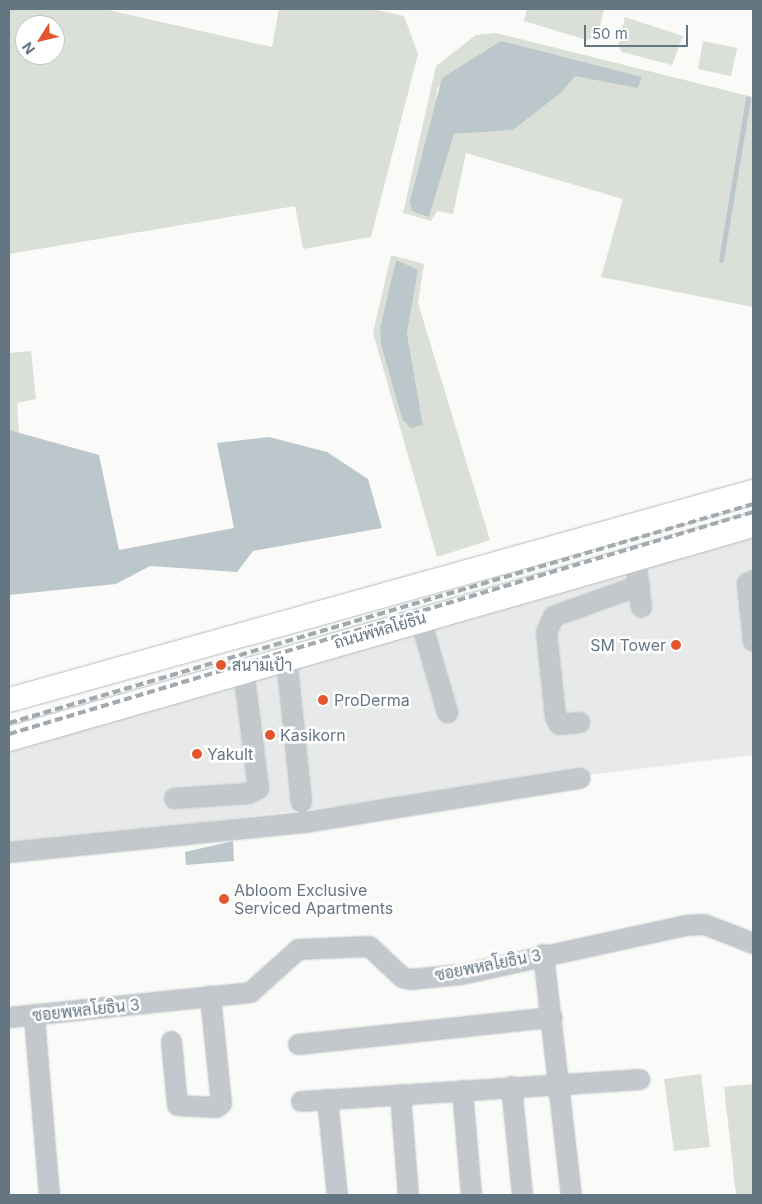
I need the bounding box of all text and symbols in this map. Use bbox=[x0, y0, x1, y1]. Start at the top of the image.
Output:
north arrow bbox=[15, 15, 65, 65]
scale bar bbox=[587, 15, 691, 47]
text: 50 m bbox=[592, 24, 628, 43]
text: N bbox=[18, 39, 38, 58]
street label: ถนนพหลโยธิน bbox=[332, 608, 428, 652]
place label: SM Tower bbox=[590, 635, 666, 655]
marker: SM Tower bbox=[670, 639, 682, 651]
place label: สนามเป้า bbox=[232, 655, 292, 675]
marker: สนามเป้า bbox=[214, 658, 228, 672]
place label: ProDerma bbox=[334, 690, 410, 710]
marker: ProDerma bbox=[316, 693, 330, 707]
place label: Kasikorn bbox=[280, 725, 346, 745]
marker: Kasikorn bbox=[264, 729, 276, 741]
place label: Yakult bbox=[207, 744, 253, 764]
marker: Yakult bbox=[191, 748, 203, 760]
place label: Abloom Exclusive Serviced Apartments bbox=[234, 880, 393, 918]
marker: Abloom Exclusive Serviced Apartments bbox=[218, 893, 230, 905]
street label: ซอยพหลโยธิน 3 bbox=[433, 945, 543, 985]
street label: ซอยพหลโยธิน 3 bbox=[31, 995, 141, 1025]

